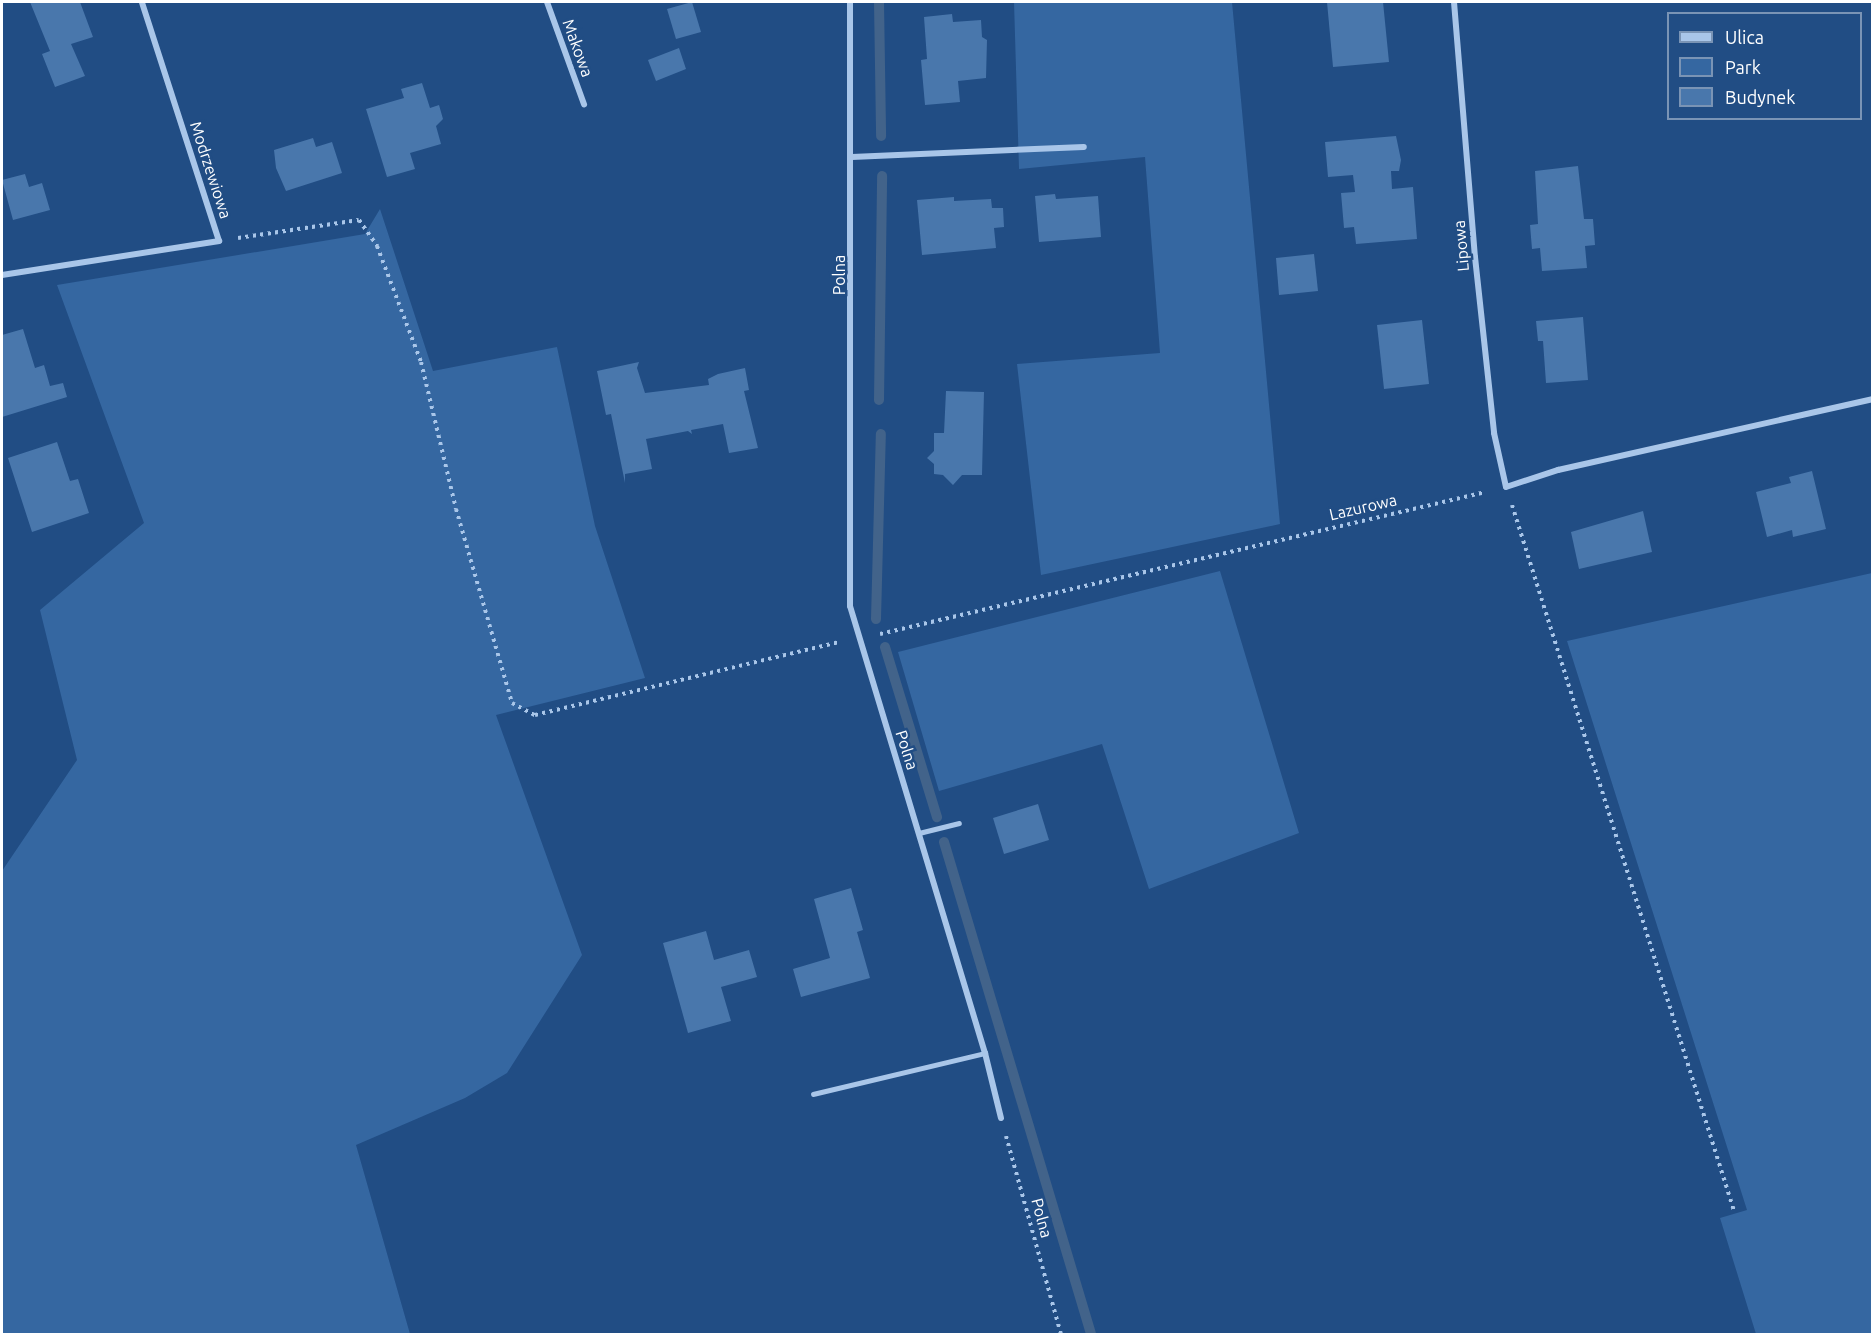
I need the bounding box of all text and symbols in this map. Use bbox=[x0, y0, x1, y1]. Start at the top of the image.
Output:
legend bbox=[1667, 12, 1862, 120]
street label: Makowa bbox=[559, 17, 597, 79]
text: Ulica bbox=[1725, 27, 1764, 47]
text: Park bbox=[1725, 57, 1761, 77]
text: Budynek bbox=[1725, 87, 1795, 107]
street label: Modrzewiowa bbox=[186, 119, 236, 221]
street label: Lipowa bbox=[1449, 220, 1473, 272]
street label: Polna bbox=[829, 255, 849, 295]
street label: Lazurowa bbox=[1327, 490, 1399, 524]
street label: Polna bbox=[892, 728, 922, 772]
street label: Polna bbox=[1028, 1196, 1056, 1240]

